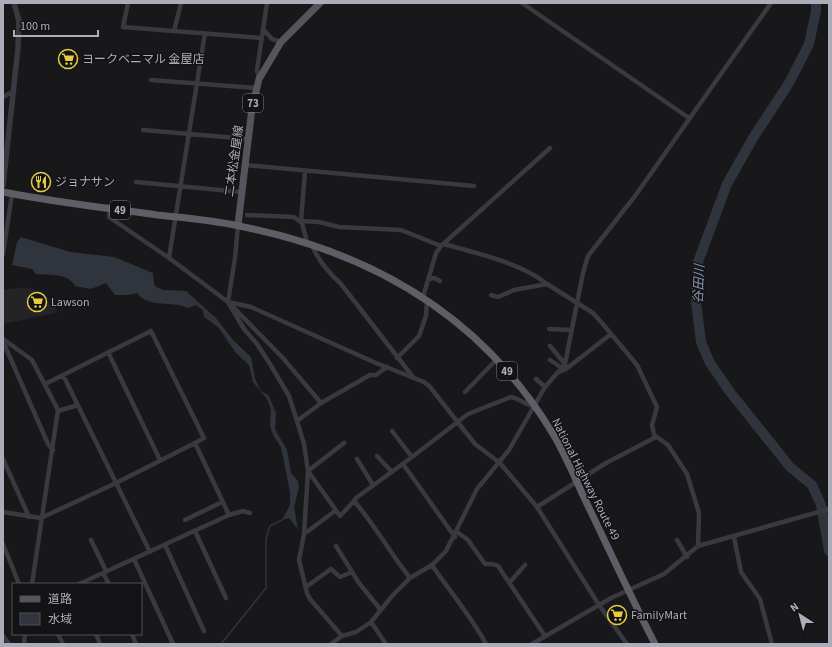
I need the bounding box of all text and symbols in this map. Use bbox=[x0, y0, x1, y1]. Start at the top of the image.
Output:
scale bar bbox=[14, 12, 98, 38]
text: 100 m bbox=[20, 18, 50, 35]
supermarket icon: ヨークベニマル 金屋店 bbox=[57, 48, 79, 70]
place label: ヨークベニマル 金屋店 bbox=[82, 51, 204, 68]
road number: 73 bbox=[243, 94, 263, 112]
street label: 二本松金屋線 bbox=[221, 124, 248, 198]
restaurant icon: ジョナサン bbox=[30, 171, 52, 193]
place label: ジョナサン bbox=[55, 174, 115, 191]
road number: 49 bbox=[110, 201, 130, 219]
water label: 谷田川 bbox=[689, 262, 709, 304]
supermarket icon: Lawson bbox=[26, 291, 48, 313]
place label: Lawson bbox=[51, 294, 90, 311]
road number: 49 bbox=[497, 362, 517, 380]
street label: National Highway Route 49 bbox=[547, 415, 624, 543]
legend bbox=[12, 583, 142, 635]
text: 道路 bbox=[48, 591, 72, 608]
north arrow bbox=[780, 595, 820, 635]
text: N bbox=[787, 599, 802, 616]
supermarket icon: FamilyMart bbox=[606, 604, 628, 626]
place label: FamilyMart bbox=[631, 607, 687, 624]
text: 水域 bbox=[48, 611, 72, 628]

